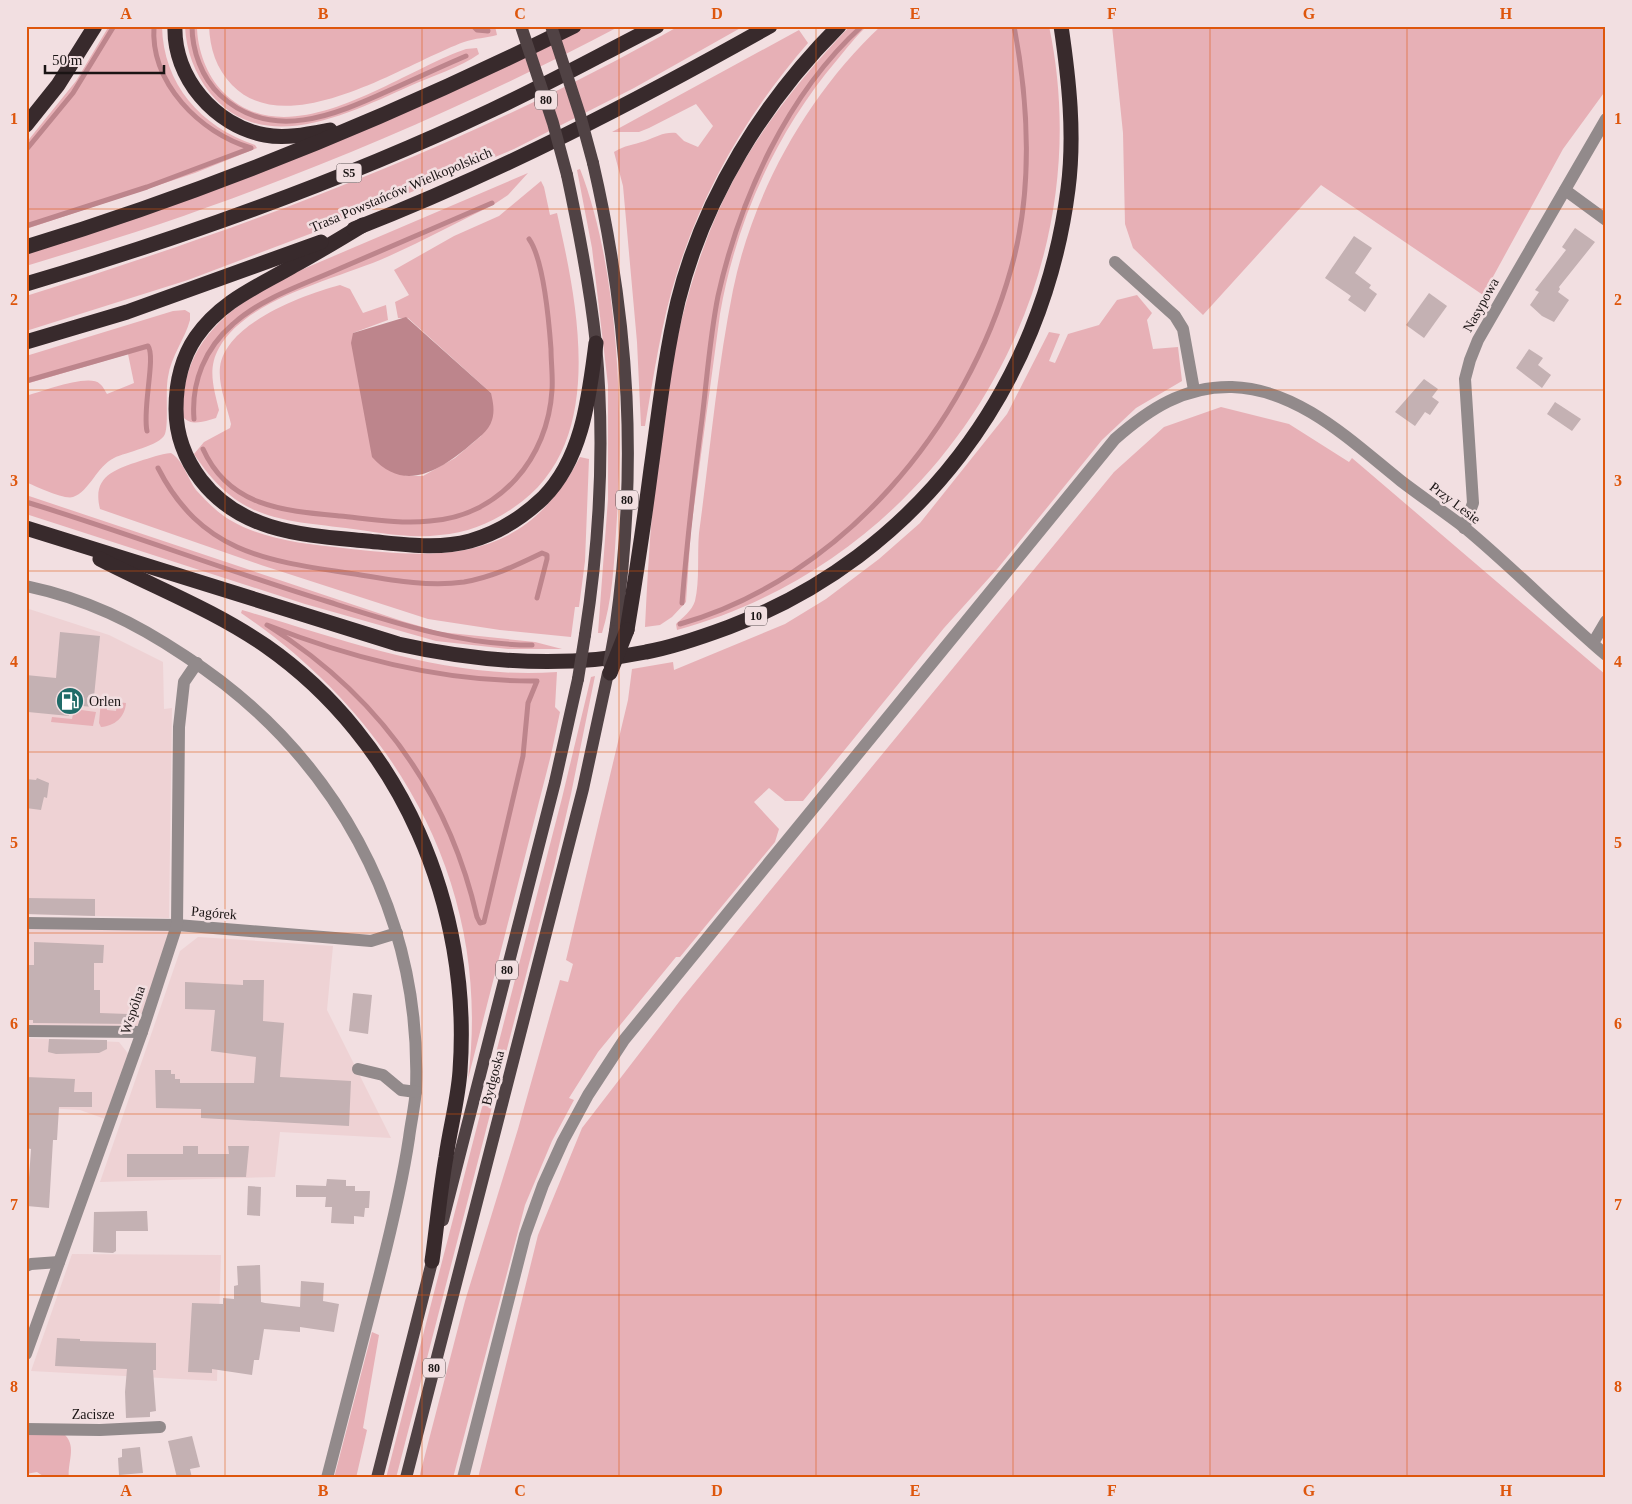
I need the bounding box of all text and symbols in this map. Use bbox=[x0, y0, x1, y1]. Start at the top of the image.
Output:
text: A bbox=[120, 5, 132, 22]
text: B bbox=[318, 5, 329, 22]
text: C bbox=[514, 5, 526, 22]
text: D bbox=[711, 5, 723, 22]
text: E bbox=[910, 5, 920, 22]
text: F bbox=[1107, 5, 1117, 22]
text: G bbox=[1303, 5, 1316, 22]
text: H bbox=[1500, 5, 1513, 22]
scale bar bbox=[45, 42, 164, 74]
text: 50 m bbox=[52, 52, 83, 68]
road number: 80 bbox=[535, 90, 557, 110]
text: 1 bbox=[10, 110, 18, 127]
text: 1 bbox=[1614, 110, 1622, 127]
street label: Trasa Powstańców Wielkopolskich bbox=[308, 145, 494, 235]
road number: S5 bbox=[336, 164, 362, 182]
street label: Nasypowa bbox=[1460, 275, 1502, 334]
text: 2 bbox=[10, 291, 18, 308]
text: 2 bbox=[1614, 291, 1622, 308]
text: 3 bbox=[10, 472, 18, 489]
text: 3 bbox=[1614, 472, 1622, 489]
street label: Przy Lesie bbox=[1427, 479, 1483, 527]
road number: 80 bbox=[616, 490, 638, 510]
road number: 10 bbox=[745, 606, 767, 626]
text: 4 bbox=[10, 653, 18, 670]
text: 4 bbox=[1614, 653, 1622, 670]
fuel station icon: Orlen bbox=[55, 686, 85, 716]
place label: Orlen bbox=[89, 694, 121, 709]
text: 5 bbox=[10, 834, 18, 851]
text: 5 bbox=[1614, 834, 1622, 851]
street label: Pagórek bbox=[190, 904, 238, 922]
road number: 80 bbox=[496, 960, 518, 980]
street label: Wspólna bbox=[118, 983, 148, 1036]
text: 6 bbox=[10, 1015, 18, 1032]
text: 6 bbox=[1614, 1015, 1622, 1032]
street label: Bydgoska bbox=[479, 1048, 507, 1107]
text: 7 bbox=[10, 1196, 18, 1213]
text: 7 bbox=[1614, 1196, 1622, 1213]
road number: 80 bbox=[423, 1359, 445, 1378]
text: 8 bbox=[10, 1378, 18, 1395]
text: 8 bbox=[1614, 1378, 1622, 1395]
street label: Zacisze bbox=[72, 1407, 114, 1422]
text: A bbox=[120, 1482, 132, 1499]
text: B bbox=[318, 1482, 329, 1499]
text: C bbox=[514, 1482, 526, 1499]
text: D bbox=[711, 1482, 723, 1499]
text: E bbox=[910, 1482, 920, 1499]
text: F bbox=[1107, 1482, 1117, 1499]
text: G bbox=[1303, 1482, 1316, 1499]
text: H bbox=[1500, 1482, 1513, 1499]

